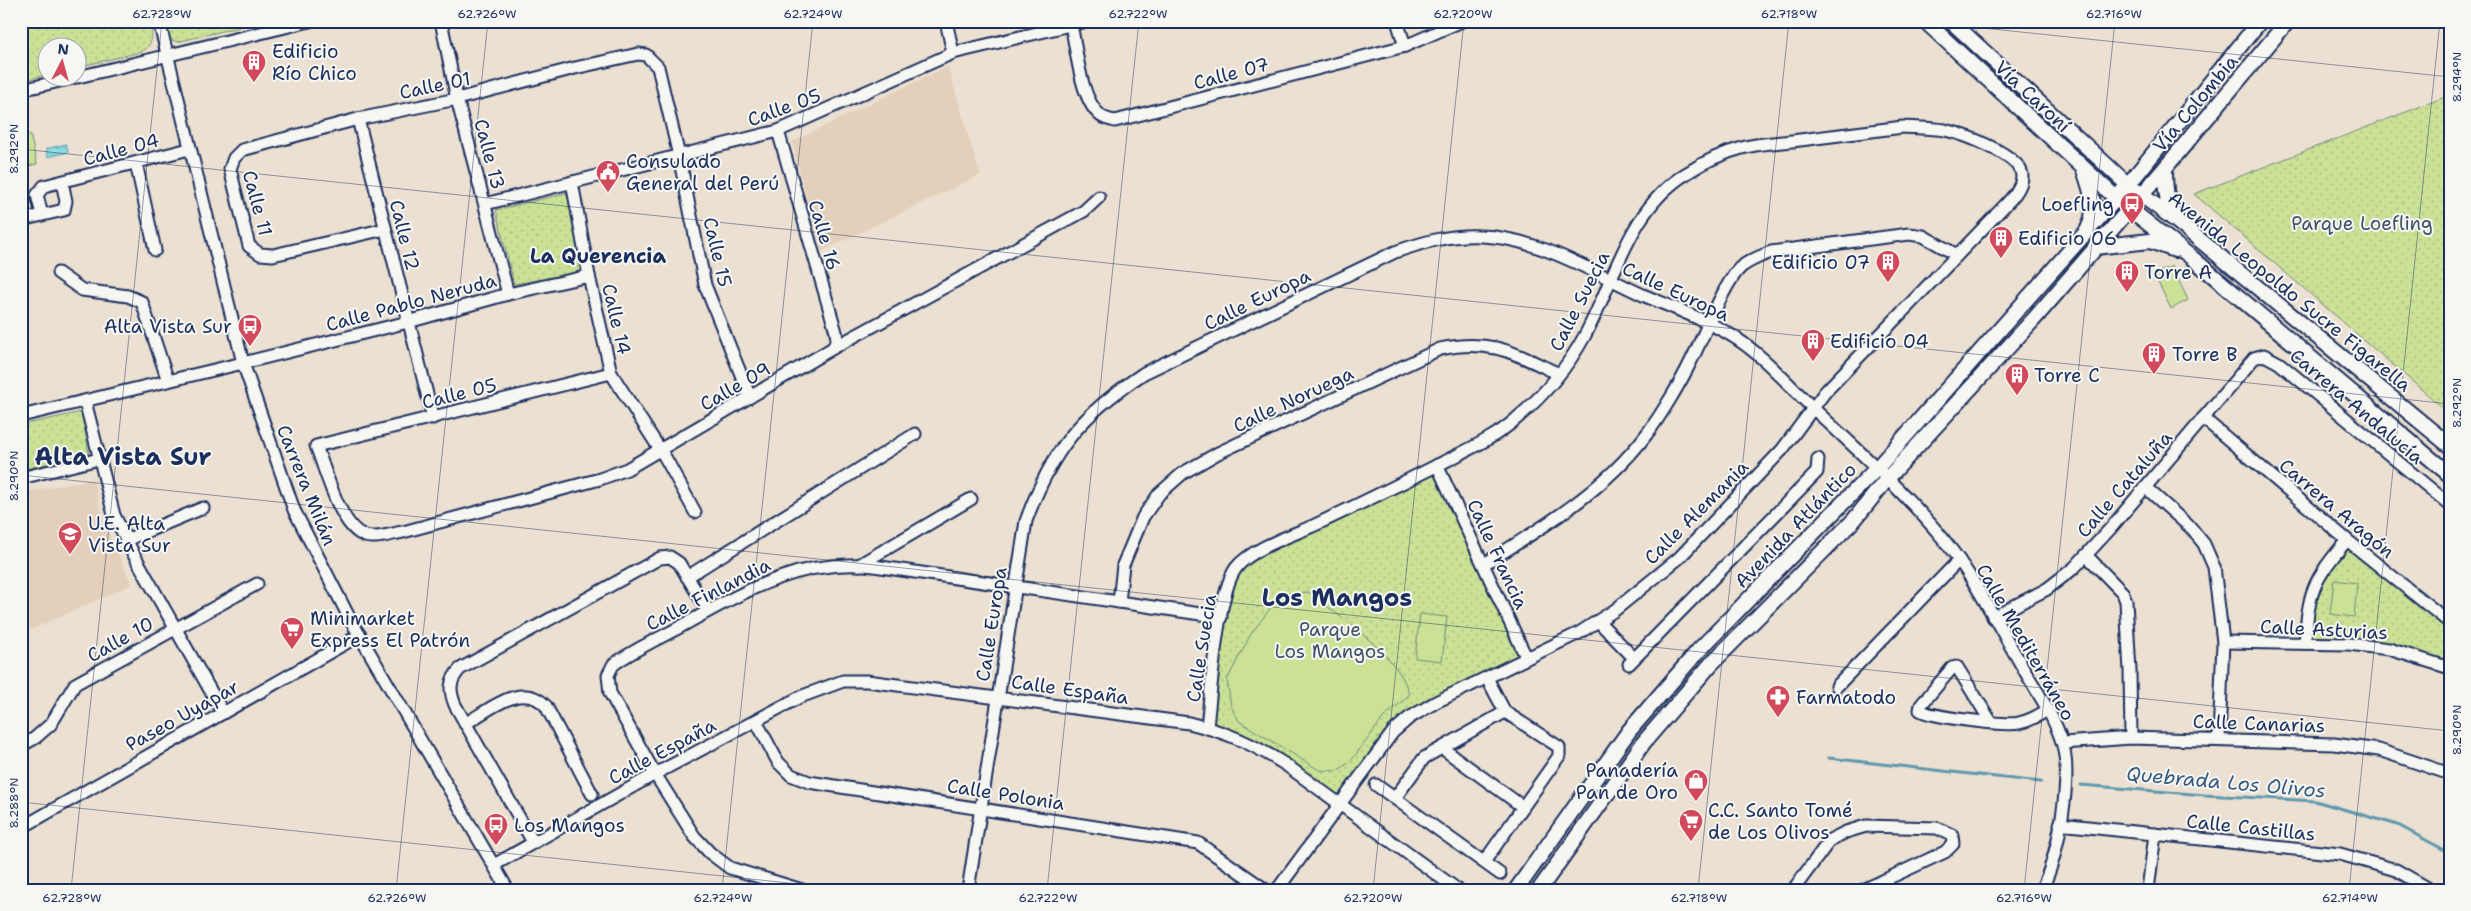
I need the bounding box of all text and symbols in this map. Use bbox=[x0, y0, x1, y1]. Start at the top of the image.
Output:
text: 62.728°W bbox=[132, 6, 192, 22]
text: 62.726°W bbox=[457, 6, 517, 22]
text: 62.724°W bbox=[784, 6, 842, 22]
text: 62.722°W bbox=[1108, 6, 1168, 22]
text: 62.720°W bbox=[1433, 6, 1493, 22]
text: 62.718°W bbox=[1761, 6, 1817, 22]
text: 62.716°W bbox=[2086, 6, 2142, 22]
north arrow bbox=[38, 38, 88, 88]
place label: Edificio Río Chico bbox=[272, 39, 357, 86]
text: N bbox=[57, 40, 70, 59]
building icon: Edificio Río Chico bbox=[241, 49, 267, 83]
street label: Vía Colombia bbox=[2147, 49, 2244, 157]
street label: Calle 07 bbox=[1191, 51, 1272, 96]
text: 8.294°N bbox=[2449, 52, 2465, 102]
street label: Vía Caroní bbox=[1989, 55, 2076, 138]
street label: Calle 01 bbox=[397, 66, 473, 105]
street label: Calle 05 bbox=[744, 83, 824, 132]
street label: Calle 13 bbox=[468, 116, 511, 192]
text: 8.292°N bbox=[6, 124, 22, 174]
street label: Calle 04 bbox=[80, 127, 162, 172]
place label: Consulado General del Perú bbox=[626, 149, 779, 196]
public building icon: Consulado General del Perú bbox=[595, 159, 621, 193]
street label: Calle 11 bbox=[237, 168, 278, 239]
street label: Avenida Leopoldo Sucre Figarella bbox=[2163, 185, 2417, 398]
bus stop icon: Loefling bbox=[2119, 191, 2145, 225]
place label: Loefling bbox=[2041, 192, 2114, 217]
street label: Calle 12 bbox=[384, 197, 425, 273]
street label: Calle 16 bbox=[803, 197, 846, 273]
park label: Parque Loefling bbox=[2291, 211, 2433, 236]
street label: Calle 15 bbox=[697, 215, 738, 289]
building icon: Edificio 06 bbox=[1988, 225, 2014, 259]
place label: Edificio 06 bbox=[2018, 226, 2117, 251]
district label: La Querencia bbox=[530, 243, 666, 269]
street label: Calle Suecia bbox=[1544, 247, 1615, 356]
building icon: Edificio 07 bbox=[1875, 249, 1901, 283]
place label: Edificio 07 bbox=[1772, 250, 1870, 275]
street label: Calle Europa bbox=[1618, 256, 1734, 327]
building icon: Torre A bbox=[2114, 259, 2140, 293]
place label: Torre A bbox=[2144, 260, 2212, 285]
street label: Calle Europa bbox=[1200, 263, 1315, 336]
street label: Calle Pablo Neruda bbox=[323, 268, 499, 337]
street label: Calle 14 bbox=[596, 281, 637, 357]
bus stop icon: Alta Vista Sur bbox=[237, 313, 263, 347]
place label: Alta Vista Sur bbox=[104, 314, 232, 339]
building icon: Edificio 04 bbox=[1800, 328, 1826, 362]
place label: Edificio 04 bbox=[1830, 329, 1929, 354]
building icon: Torre B bbox=[2141, 341, 2167, 375]
place label: Torre B bbox=[2172, 342, 2238, 367]
street label: Carrera Andalucía bbox=[2285, 343, 2429, 470]
street label: Calle 09 bbox=[695, 356, 775, 417]
street label: Calle Noruega bbox=[1229, 360, 1358, 438]
building icon: Torre C bbox=[2004, 362, 2030, 396]
place label: Torre C bbox=[2034, 363, 2100, 388]
street label: Calle 05 bbox=[419, 372, 499, 415]
text: 8.292°N bbox=[2449, 378, 2465, 428]
street label: Carrera Milán bbox=[271, 421, 342, 549]
street label: Calle Cataluña bbox=[2071, 426, 2178, 543]
district label: Alta Vista Sur bbox=[35, 441, 212, 473]
text: 8.290°N bbox=[6, 451, 22, 501]
street label: Carrera Aragón bbox=[2274, 453, 2400, 564]
street label: Calle Alemania bbox=[1639, 455, 1754, 570]
street label: Avenida Atlántico bbox=[1729, 457, 1862, 593]
street label: Calle Francia bbox=[1461, 495, 1534, 613]
place label: U.E. Alta Vista Sur bbox=[88, 511, 171, 558]
school or university icon: U.E. Alta Vista Sur bbox=[57, 521, 83, 555]
street label: Calle Finlandia bbox=[642, 552, 775, 637]
street label: Calle Mediterráneo bbox=[1970, 559, 2081, 725]
street label: Calle Europa bbox=[970, 565, 1013, 683]
district label: Los Mangos bbox=[1262, 582, 1412, 614]
street label: Calle Suecia bbox=[1181, 592, 1222, 704]
place label: Minimarket Express El Patrón bbox=[310, 606, 470, 653]
street label: Calle 10 bbox=[83, 611, 158, 668]
street label: Calle Asturias bbox=[2260, 614, 2388, 645]
supermarket icon: Minimarket Express El Patrón bbox=[279, 616, 305, 650]
park label: Parque Los Mangos bbox=[1275, 617, 1385, 664]
street label: Calle España bbox=[1010, 669, 1130, 710]
street label: Paseo Uyapar bbox=[121, 674, 243, 757]
pharmacy icon: Farmatodo bbox=[1765, 684, 1791, 718]
place label: Farmatodo bbox=[1796, 685, 1896, 710]
text: 8.290°N bbox=[2449, 705, 2465, 755]
street label: Calle Canarias bbox=[2192, 709, 2326, 738]
street label: Calle España bbox=[604, 713, 720, 790]
place label: Panadería Pan de Oro bbox=[1576, 758, 1678, 805]
water label: Quebrada Los Olivos bbox=[2125, 760, 2327, 804]
shop icon: Panadería Pan de Oro bbox=[1683, 768, 1709, 802]
street label: Calle Polonia bbox=[945, 773, 1067, 816]
text: 8.288°N bbox=[6, 778, 22, 828]
place label: C.C. Santo Tomé de Los Olivos bbox=[1708, 798, 1853, 845]
supermarket icon: C.C. Santo Tomé de Los Olivos bbox=[1678, 808, 1704, 842]
street label: Calle Castillas bbox=[2185, 808, 2317, 847]
bus stop icon: Los Mangos bbox=[483, 812, 509, 846]
place label: Los Mangos bbox=[514, 813, 625, 838]
text: 62.728°W bbox=[42, 890, 102, 906]
text: 62.726°W bbox=[367, 890, 427, 906]
text: 62.724°W bbox=[694, 890, 752, 906]
text: 62.722°W bbox=[1018, 890, 1078, 906]
text: 62.720°W bbox=[1343, 890, 1403, 906]
text: 62.718°W bbox=[1671, 890, 1727, 906]
text: 62.716°W bbox=[1996, 890, 2052, 906]
text: 62.714°W bbox=[2322, 890, 2378, 906]

